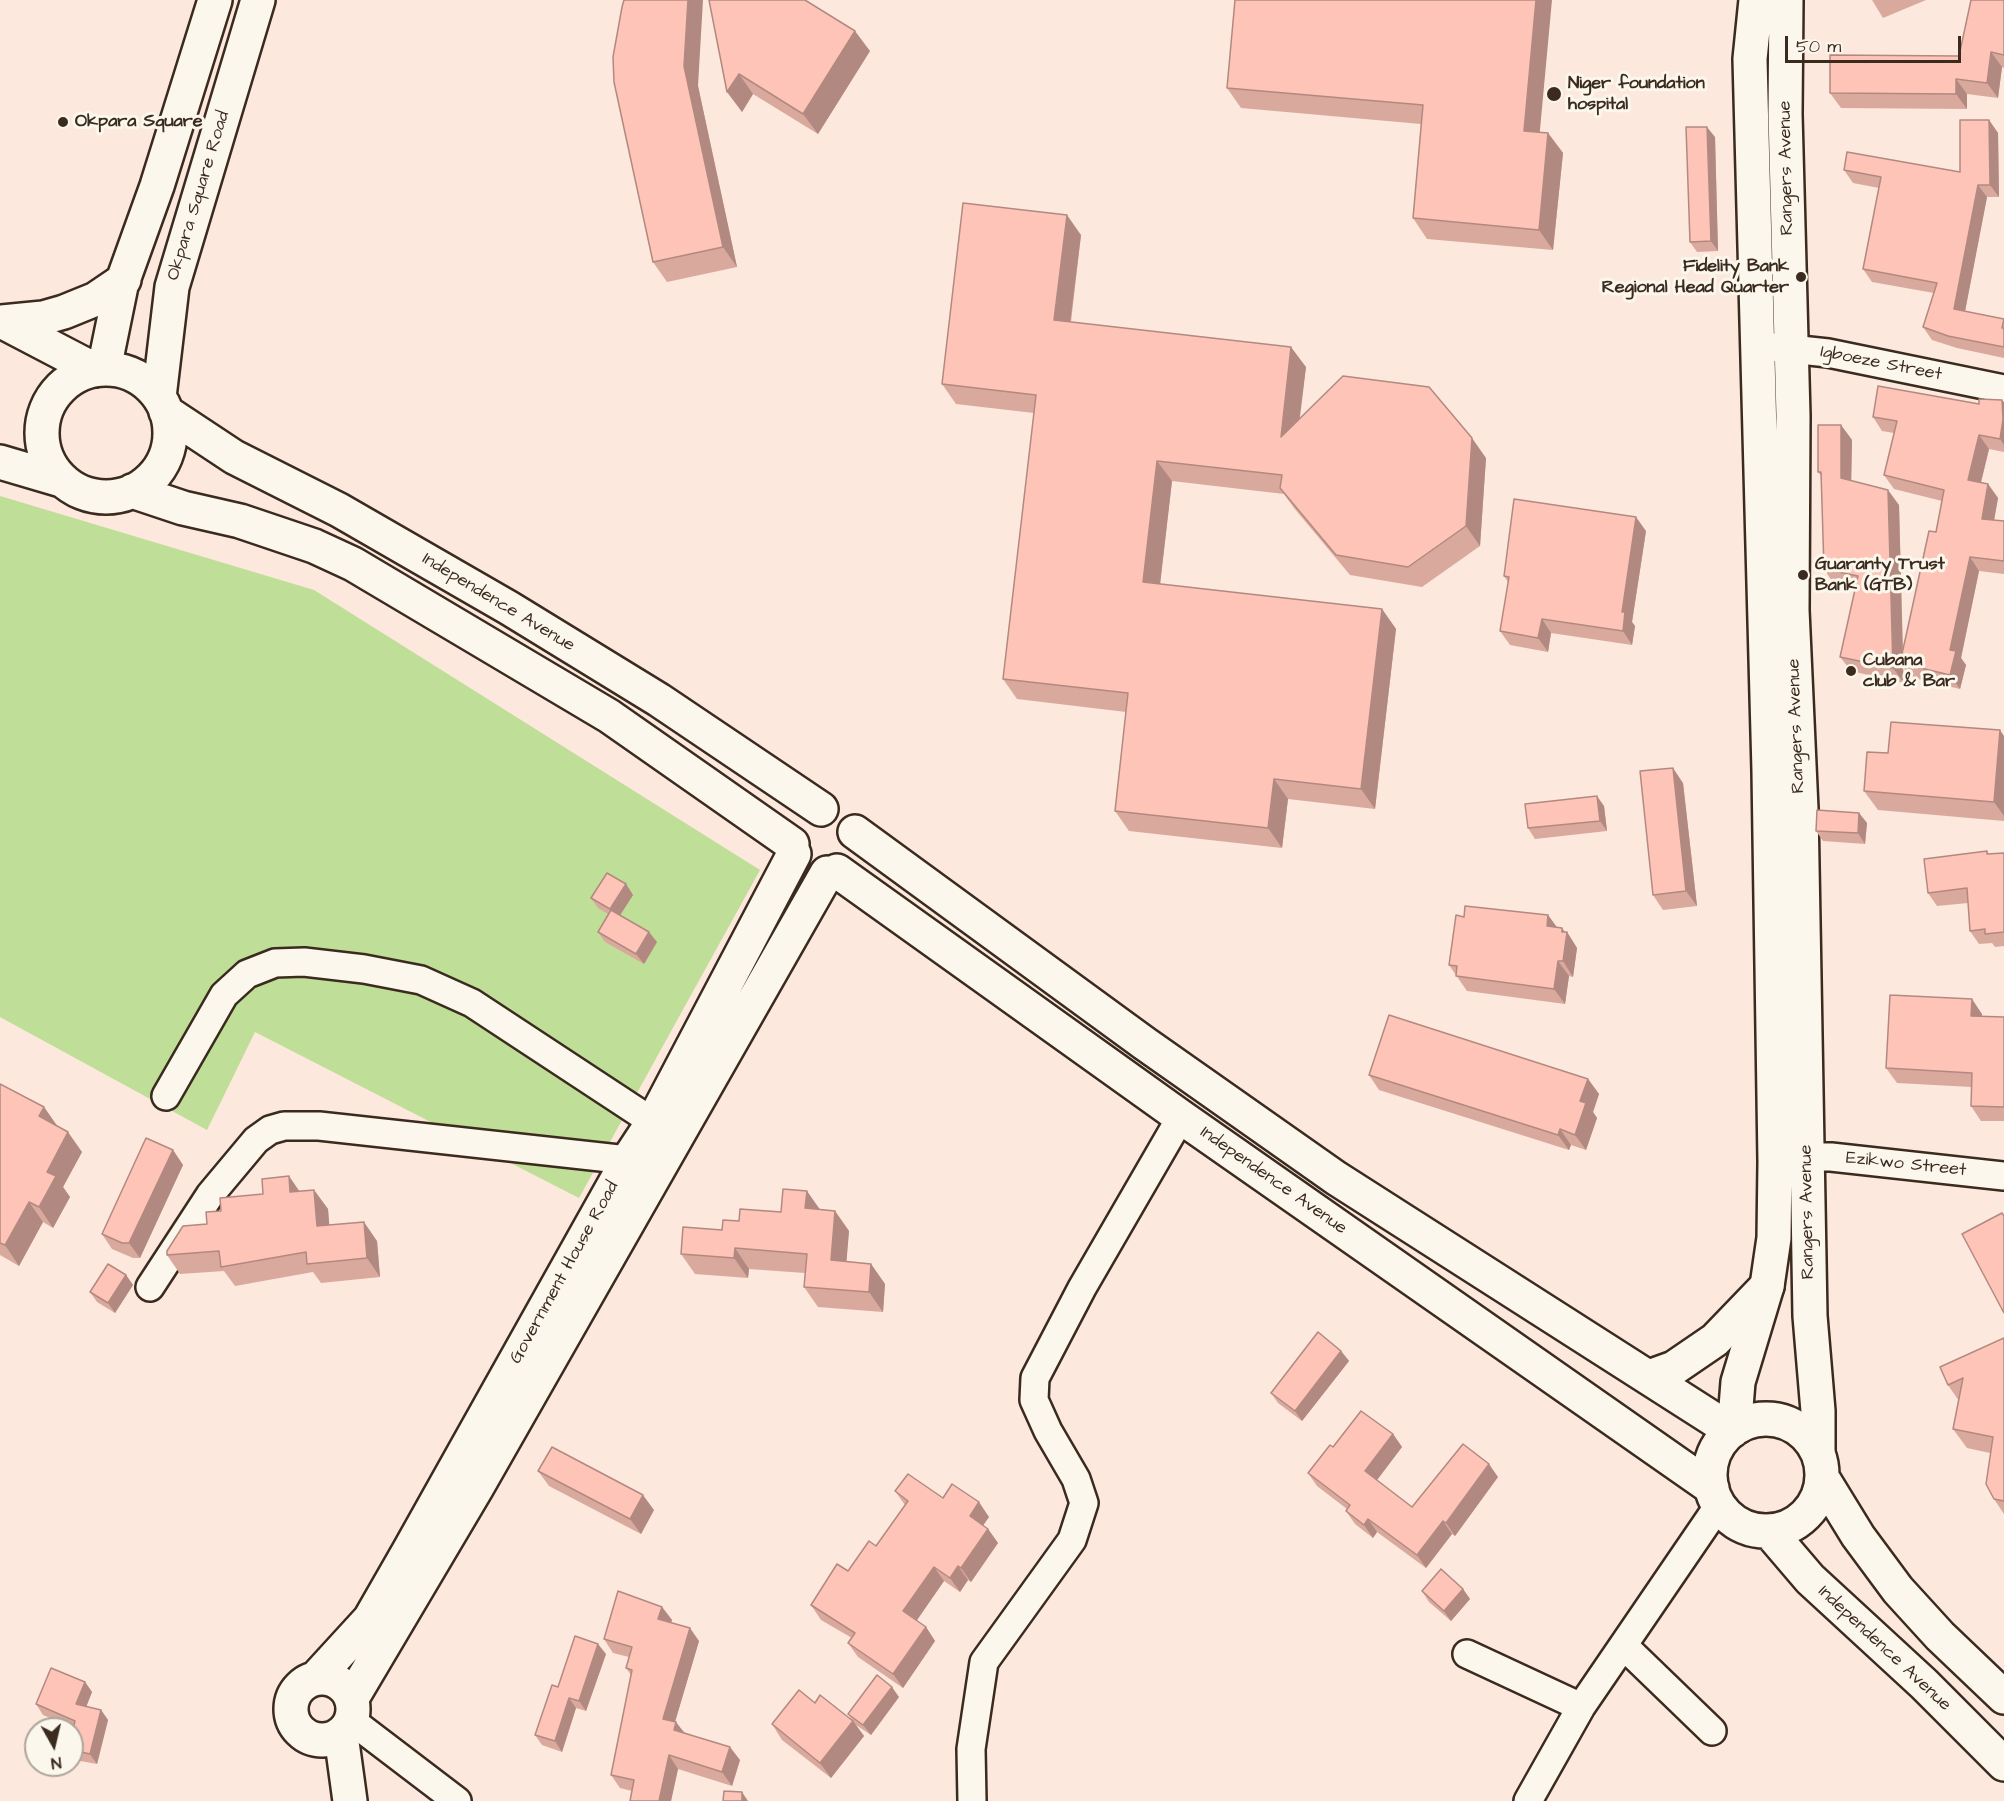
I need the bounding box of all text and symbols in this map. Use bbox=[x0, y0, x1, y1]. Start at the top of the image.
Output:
scale bar bbox=[1788, 24, 1964, 62]
text: 50 m bbox=[1796, 34, 1841, 59]
place label: Niger foundation hospital bbox=[1568, 73, 1705, 116]
marker: Niger foundation hospital bbox=[1545, 85, 1563, 103]
street label: Rangers Avenue bbox=[1775, 100, 1799, 236]
street label: Okpara Square Road bbox=[163, 109, 235, 283]
place label: Okpara Square bbox=[75, 111, 202, 133]
marker: Okpara Square bbox=[56, 115, 70, 129]
place label: Fidelity Bank Regional Head Quarter bbox=[1602, 256, 1789, 298]
marker: Fidelity Bank Regional Head Quarter bbox=[1794, 270, 1808, 284]
street label: Igboeze Street bbox=[1818, 342, 1944, 386]
street label: Independence Avenue bbox=[418, 549, 578, 657]
place label: Guaranty Trust Bank (GTB) bbox=[1815, 554, 1945, 596]
marker: Guaranty Trust Bank (GTB) bbox=[1796, 568, 1810, 582]
place label: Cubana club & Bar bbox=[1863, 650, 1955, 692]
street label: Rangers Avenue bbox=[1784, 658, 1810, 794]
marker: Cubana club & Bar bbox=[1844, 664, 1858, 678]
street label: Independence Avenue bbox=[1195, 1122, 1351, 1240]
street label: Rangers Avenue bbox=[1796, 1144, 1820, 1280]
street label: Ezikwo Street bbox=[1845, 1148, 1967, 1182]
street label: Government House Road bbox=[506, 1178, 624, 1368]
street label: Independence Avenue bbox=[1813, 1582, 1955, 1716]
north arrow bbox=[24, 1717, 84, 1777]
text: N bbox=[50, 1751, 63, 1774]

